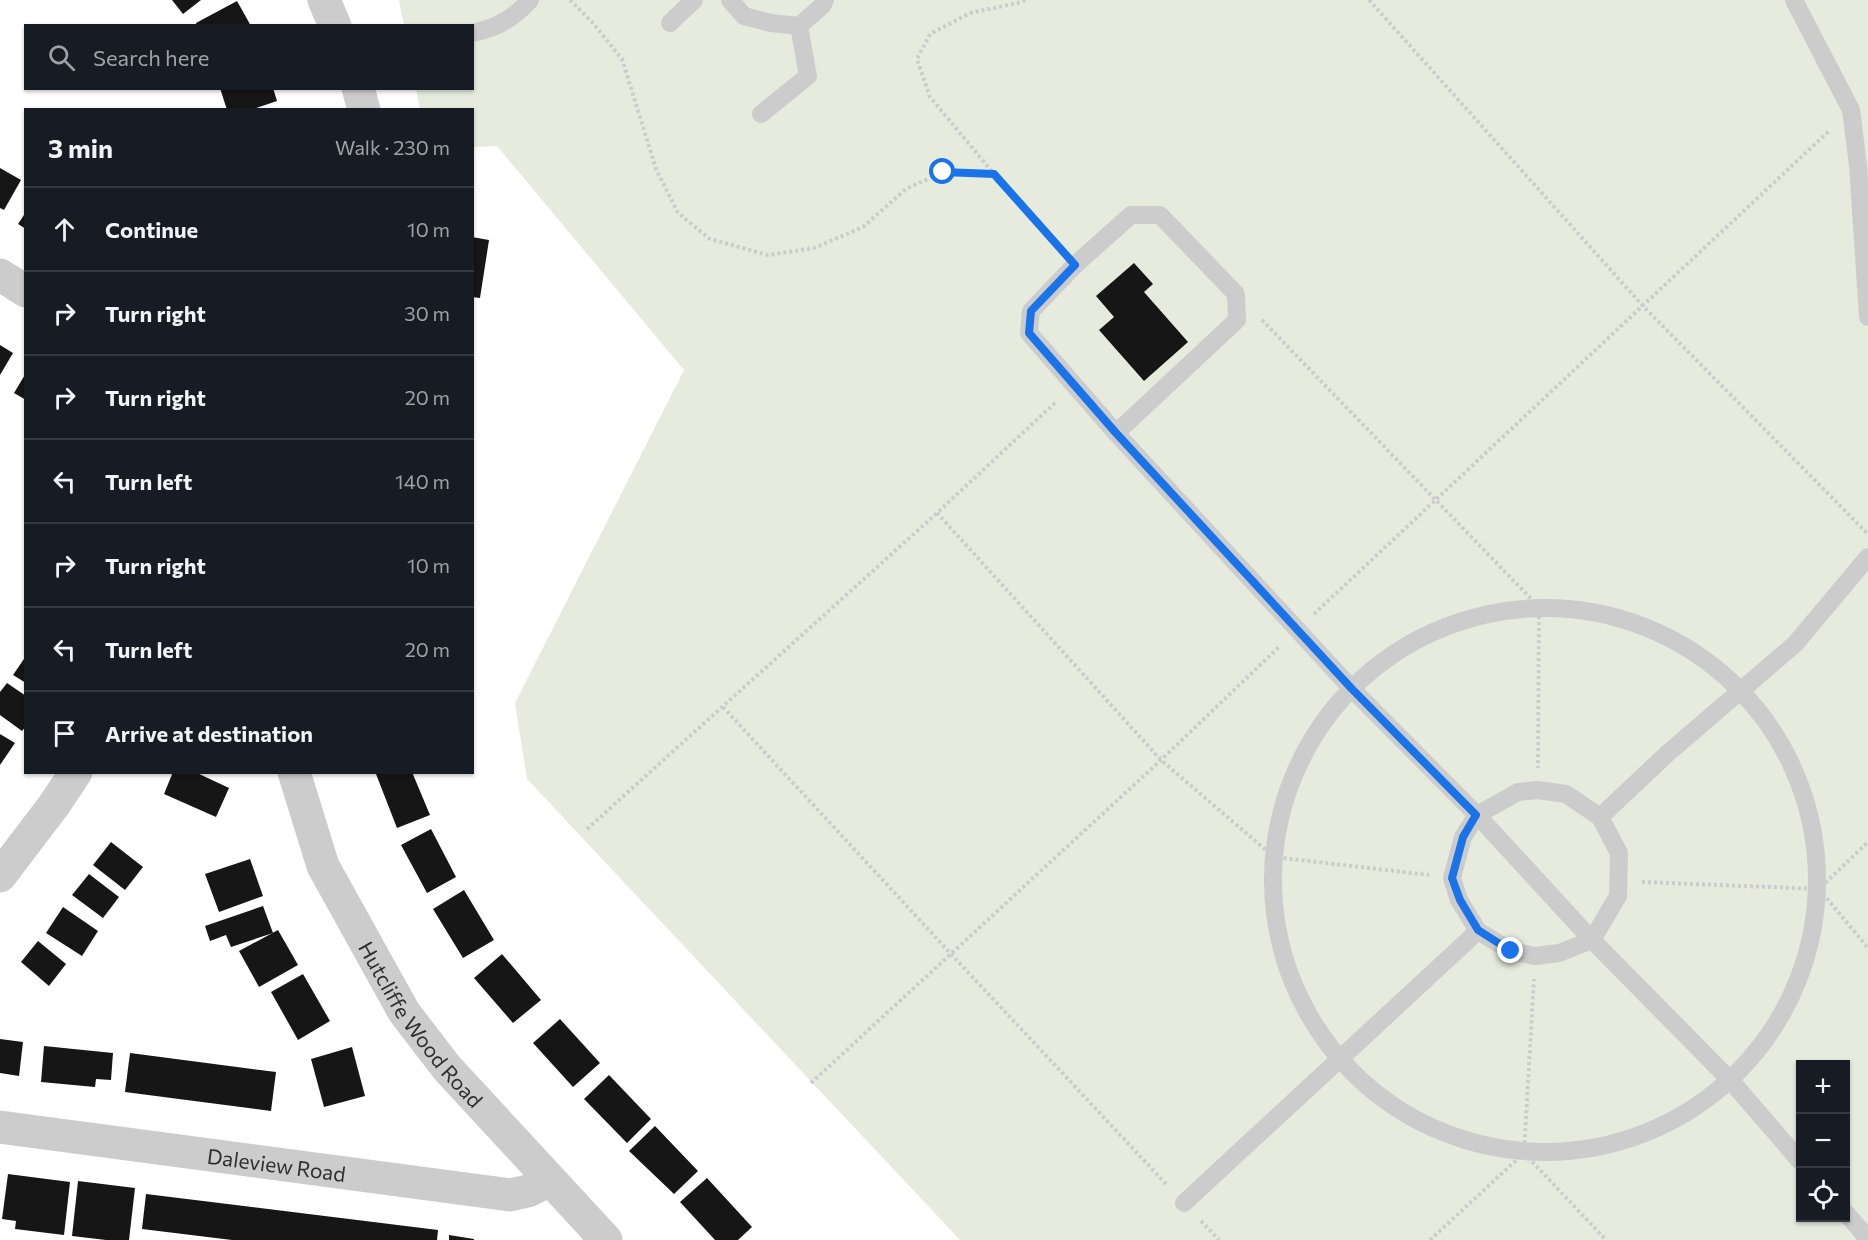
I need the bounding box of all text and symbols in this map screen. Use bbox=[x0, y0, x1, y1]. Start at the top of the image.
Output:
search box bbox=[24, 24, 474, 90]
icon: search bbox=[45, 41, 78, 74]
text: Search here bbox=[93, 44, 209, 71]
text: 3 min bbox=[48, 132, 113, 163]
text: Walk · 230 m bbox=[335, 135, 450, 159]
route start bbox=[929, 158, 955, 184]
icon: ahead bbox=[48, 213, 81, 246]
text: Continue bbox=[105, 216, 198, 243]
text: 10 m bbox=[407, 217, 450, 241]
icon: right bbox=[48, 297, 81, 330]
text: Turn right bbox=[105, 300, 206, 327]
text: 30 m bbox=[404, 301, 450, 325]
icon: right bbox=[48, 381, 81, 414]
text: Turn right bbox=[105, 384, 206, 411]
text: 20 m bbox=[405, 385, 450, 409]
icon: left bbox=[48, 465, 81, 498]
text: Turn left bbox=[105, 468, 192, 495]
text: 140 m bbox=[395, 469, 450, 493]
icon: right bbox=[48, 549, 81, 582]
text: Turn right bbox=[105, 552, 206, 579]
text: 10 m bbox=[407, 553, 450, 577]
icon: left bbox=[48, 633, 81, 666]
text: Turn left bbox=[105, 636, 192, 663]
text: 20 m bbox=[405, 637, 450, 661]
icon: arrive bbox=[48, 717, 81, 750]
text: Arrive at destination bbox=[105, 720, 313, 747]
street label: Hutcliffe Wood Road bbox=[355, 936, 489, 1112]
route end bbox=[1497, 937, 1523, 963]
map controls bbox=[1796, 1060, 1850, 1222]
button: + bbox=[1796, 1060, 1850, 1114]
button: − bbox=[1796, 1114, 1850, 1168]
street label: Daleview Road bbox=[206, 1142, 347, 1185]
button: locate bbox=[1796, 1168, 1850, 1222]

